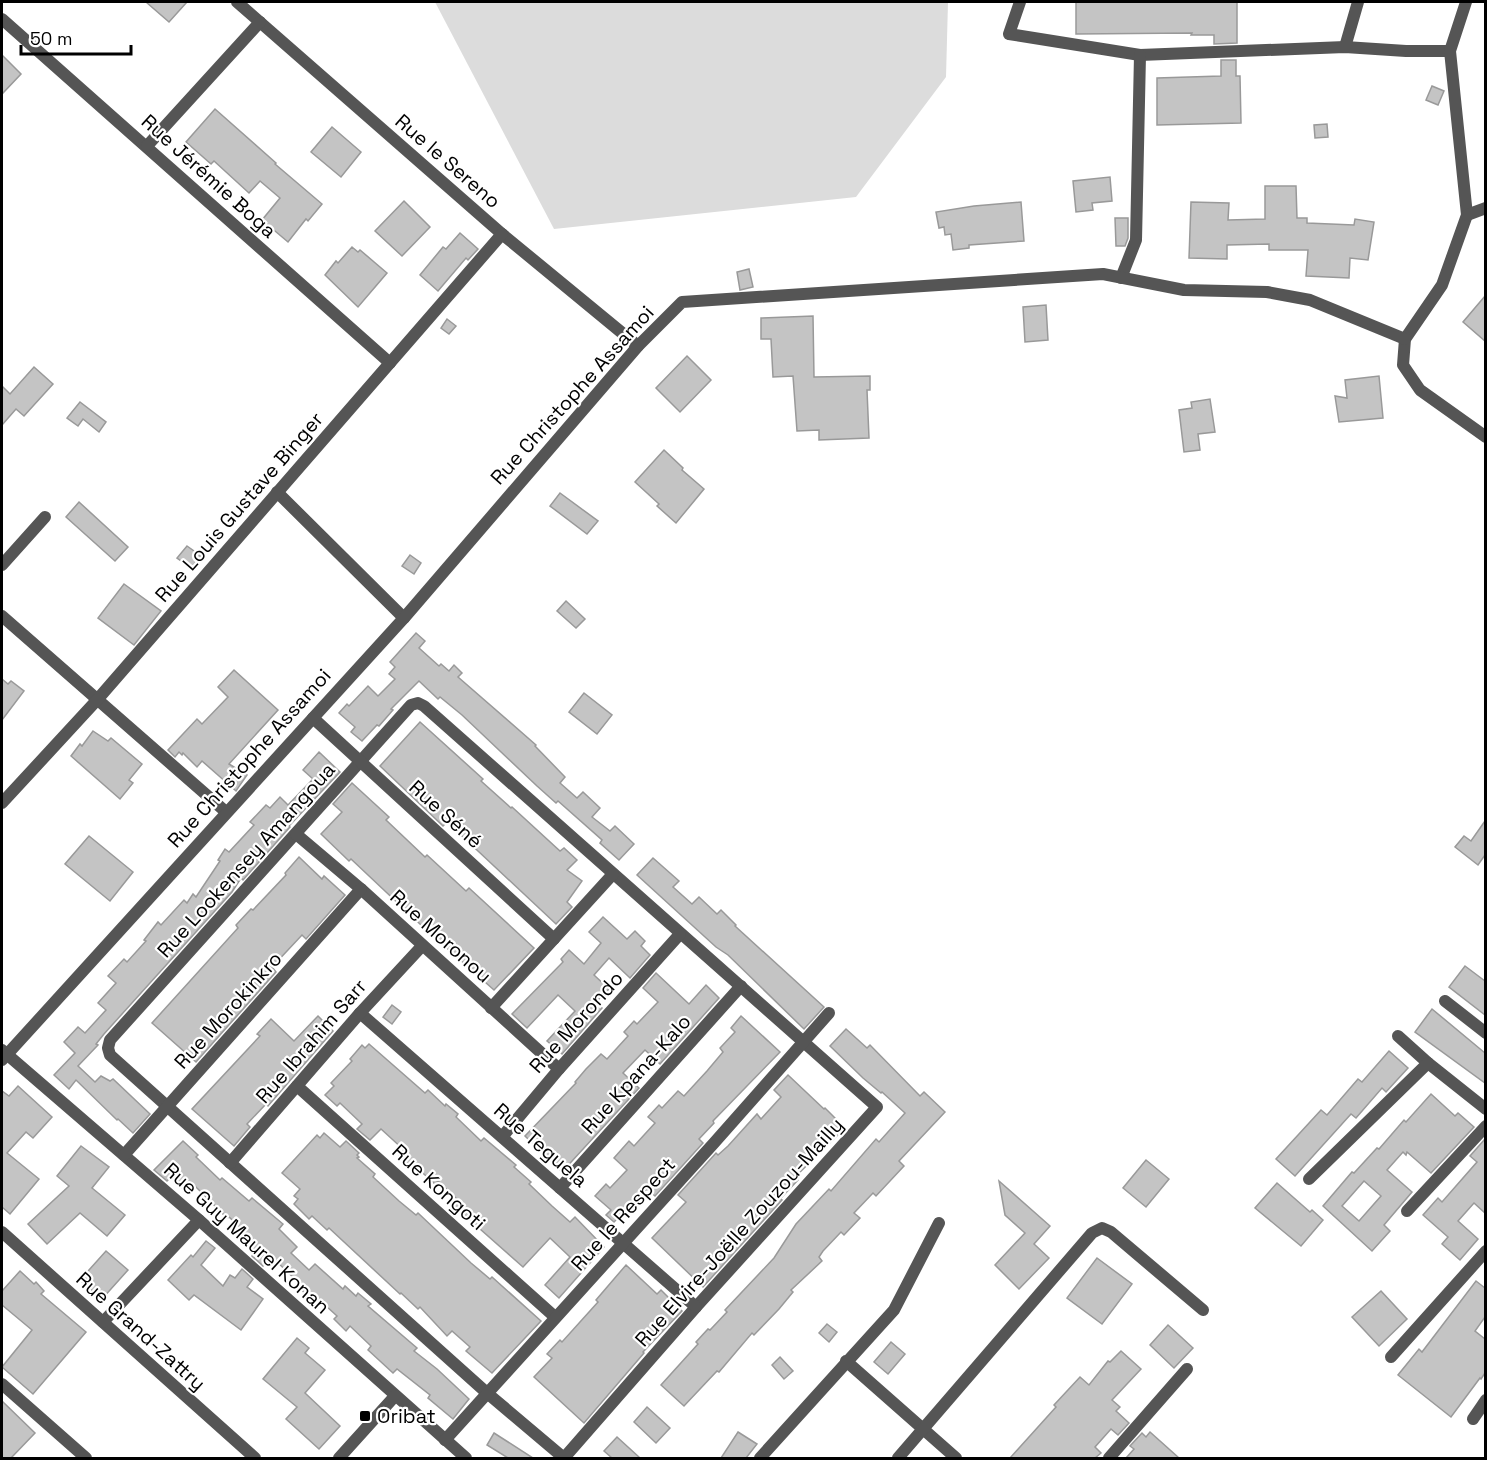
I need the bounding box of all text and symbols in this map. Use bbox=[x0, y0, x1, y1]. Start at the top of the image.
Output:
scale bar bbox=[21, 18, 130, 56]
text: 50 m bbox=[30, 27, 72, 50]
street label: Rue Jérémie Boga bbox=[136, 108, 282, 244]
street label: Rue le Sereno bbox=[390, 108, 506, 214]
street label: Rue Christophe Assamoi bbox=[485, 300, 659, 490]
street label: Rue Louis Gustave Binger bbox=[149, 407, 329, 607]
street label: Rue Christophe Assamoi bbox=[162, 663, 336, 853]
street label: Rue Lookensey Amangoua bbox=[151, 757, 341, 963]
street label: Rue Séné bbox=[404, 774, 488, 854]
street label: Rue Moronou bbox=[385, 884, 497, 988]
street label: Rue Morokinkro bbox=[168, 946, 288, 1074]
street label: Rue Morondo bbox=[523, 966, 629, 1078]
street label: Rue Ibrahim Sarr bbox=[250, 973, 372, 1109]
street label: Rue Kpana-Kalo bbox=[575, 1009, 697, 1139]
street label: Rue Teguela bbox=[489, 1097, 593, 1193]
street label: Rue Elvire-Joëlle Zouzou-Mailly bbox=[629, 1112, 849, 1352]
street label: Rue Kongoti bbox=[387, 1138, 491, 1236]
street label: Rue le Respect bbox=[565, 1152, 681, 1276]
street label: Rue Guy Maurel Konan bbox=[159, 1157, 335, 1319]
street label: Rue Grand-Zattry bbox=[71, 1266, 211, 1396]
place label: Oribat bbox=[377, 1403, 436, 1429]
marker: Oribat bbox=[358, 1409, 372, 1423]

